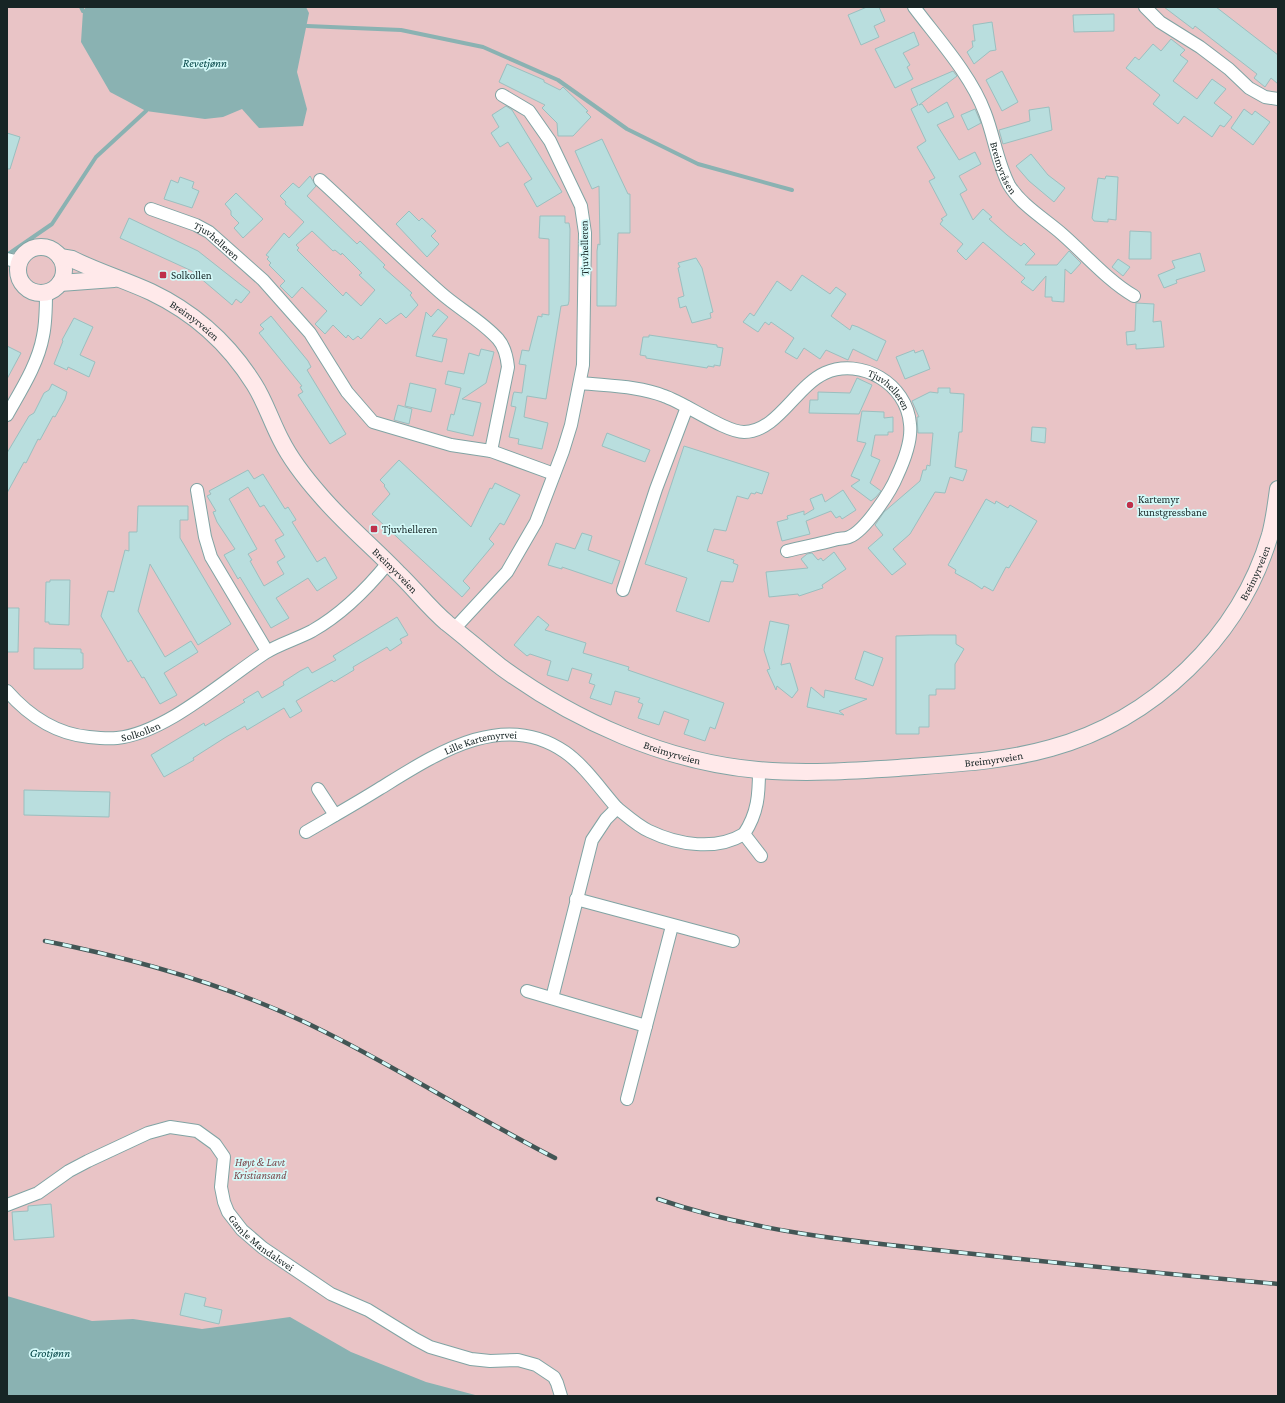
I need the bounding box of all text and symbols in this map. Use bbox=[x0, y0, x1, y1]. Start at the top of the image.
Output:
water label: Revetjønn bbox=[183, 56, 227, 70]
street label: Breimyråsen bbox=[988, 140, 1019, 196]
street label: Tjuvhelleren bbox=[192, 219, 242, 263]
street label: Tjuvhelleren bbox=[578, 220, 591, 276]
place label: Solkollen bbox=[171, 269, 212, 281]
marker: Solkollen bbox=[158, 270, 168, 280]
street label: Breimyrveien bbox=[168, 298, 222, 343]
street label: Tjuvhelleren bbox=[866, 366, 913, 412]
place label: Kartemyr kunstgressbane bbox=[1138, 493, 1207, 519]
marker: Kartemyr kunstgressbane bbox=[1125, 500, 1135, 510]
place label: Tjuvhelleren bbox=[382, 523, 437, 536]
marker: Tjuvhelleren bbox=[369, 524, 379, 534]
street label: Breimyrveien bbox=[1237, 544, 1272, 602]
street label: Breimyrveien bbox=[370, 545, 420, 595]
street label: Solkollen bbox=[120, 719, 162, 743]
street label: Lille Kartemyrvei bbox=[442, 728, 518, 757]
street label: Breimyrveien bbox=[642, 738, 702, 767]
street label: Breimyrveien bbox=[964, 749, 1024, 769]
park label: Høyt & Lavt Kristiansand bbox=[234, 1156, 287, 1181]
street label: Gamle Mandalsvei bbox=[226, 1212, 296, 1273]
water label: Grotjønn bbox=[30, 1346, 70, 1360]

